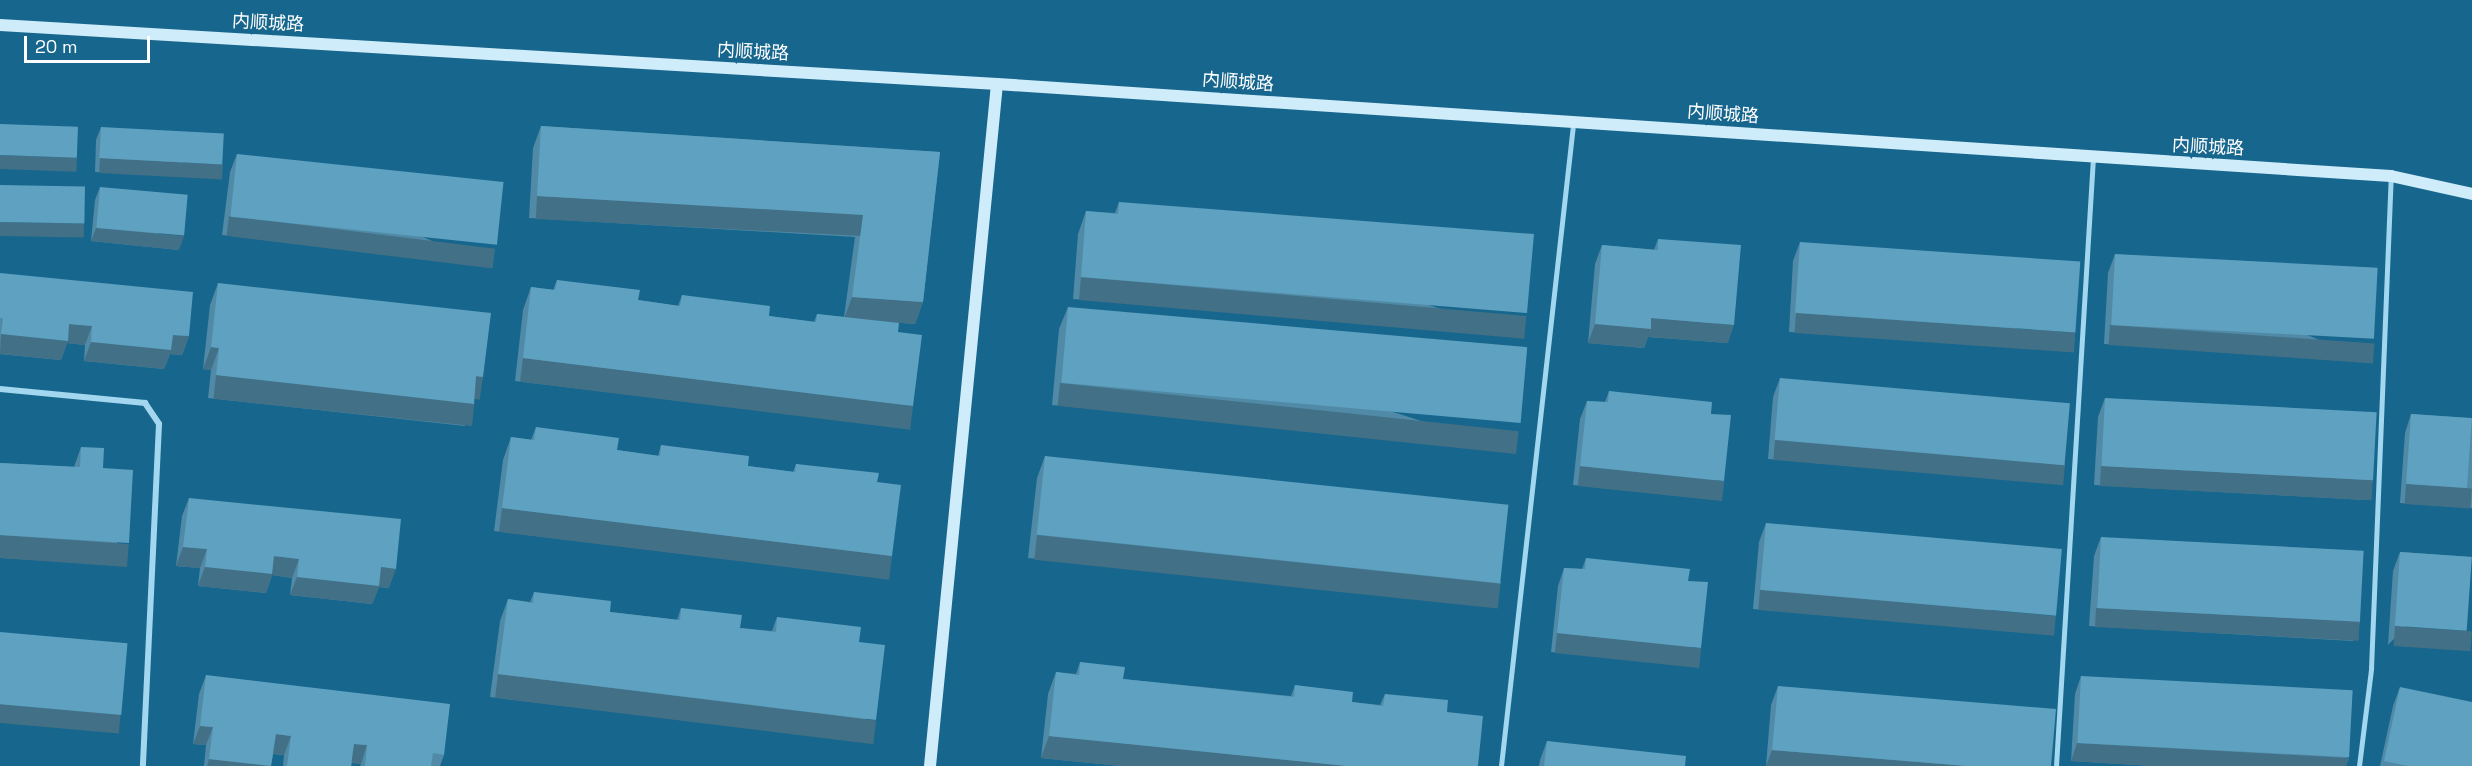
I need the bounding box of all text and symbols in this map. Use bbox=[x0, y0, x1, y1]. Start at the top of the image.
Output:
street label: 内顺城路 bbox=[231, 10, 305, 36]
scale bar bbox=[27, 24, 153, 62]
text: 20 m bbox=[35, 35, 78, 58]
street label: 内顺城路 bbox=[716, 39, 790, 65]
street label: 内顺城路 bbox=[1201, 69, 1275, 95]
street label: 内顺城路 bbox=[1686, 101, 1760, 127]
street label: 内顺城路 bbox=[2171, 134, 2245, 160]

